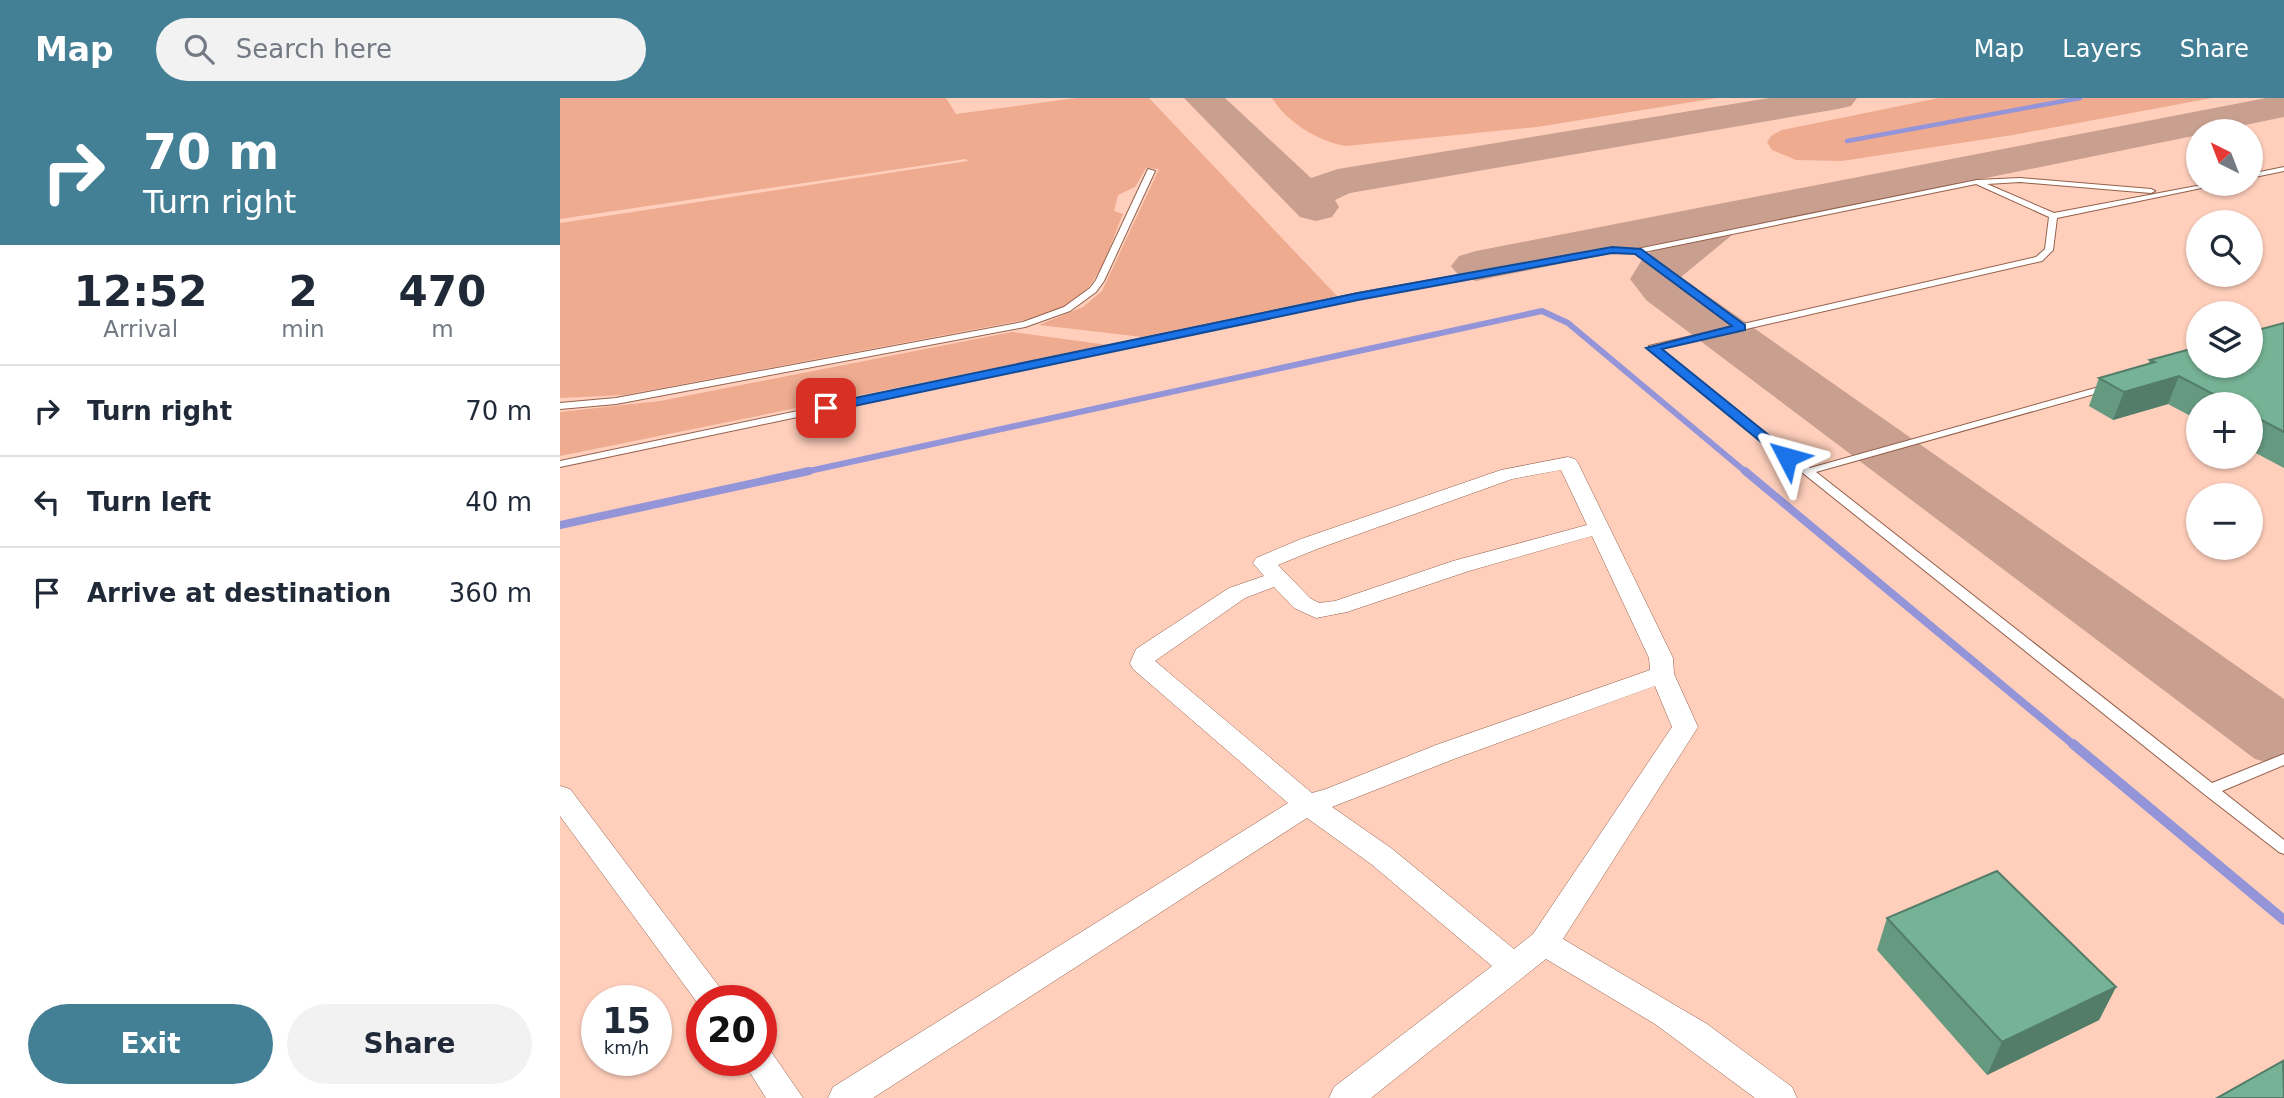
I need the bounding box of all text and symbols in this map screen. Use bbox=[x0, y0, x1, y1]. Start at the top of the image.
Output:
search box bbox=[156, 18, 646, 81]
text: Map bbox=[35, 30, 114, 69]
icon: search bbox=[180, 30, 218, 68]
text: Search here bbox=[236, 34, 392, 64]
text: Map bbox=[1974, 35, 2024, 63]
text: Layers bbox=[2062, 35, 2142, 63]
text: Share bbox=[2180, 35, 2249, 63]
north arrow bbox=[2186, 119, 2263, 196]
map controls bbox=[2186, 119, 2263, 560]
text: 70 m bbox=[143, 124, 279, 181]
icon: right bbox=[28, 126, 119, 217]
text: Turn right bbox=[143, 183, 296, 221]
button: search bbox=[2186, 210, 2263, 287]
text: 12:52 bbox=[74, 267, 208, 316]
text: 2 bbox=[288, 267, 318, 316]
text: 470 bbox=[399, 267, 486, 316]
button: layers bbox=[2186, 301, 2263, 378]
text: Arrival bbox=[103, 316, 178, 342]
text: min bbox=[281, 316, 325, 342]
text: m bbox=[431, 316, 454, 342]
pin bbox=[796, 378, 856, 438]
icon: arrive bbox=[807, 389, 845, 427]
icon: right bbox=[28, 392, 66, 430]
button: + bbox=[2186, 392, 2263, 469]
text: Turn right bbox=[87, 396, 232, 426]
text: 70 m bbox=[465, 396, 532, 426]
position arrow bbox=[1750, 420, 1824, 494]
icon: left bbox=[28, 483, 66, 521]
button: − bbox=[2186, 483, 2263, 560]
text: Turn left bbox=[87, 487, 211, 517]
text: 40 m bbox=[465, 487, 532, 517]
icon: arrive bbox=[28, 574, 66, 612]
text: Arrive at destination bbox=[87, 578, 391, 608]
text: 360 m bbox=[449, 578, 532, 608]
speed limit sign: 20 bbox=[686, 985, 777, 1076]
text: 15 bbox=[602, 1001, 651, 1041]
button: Exit bbox=[28, 1004, 273, 1084]
button: Share bbox=[287, 1004, 532, 1084]
text: km/h bbox=[604, 1037, 649, 1058]

